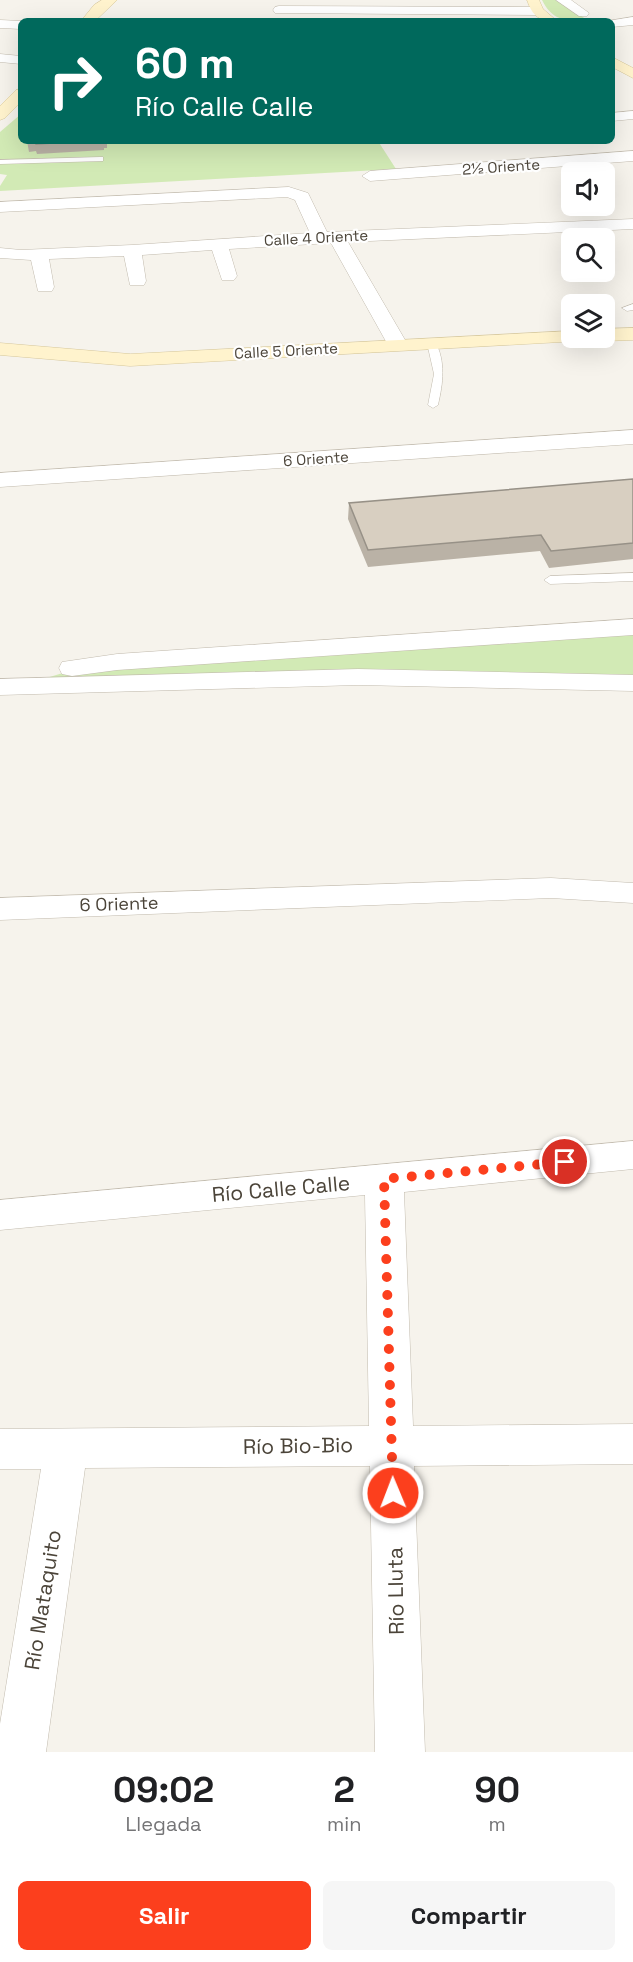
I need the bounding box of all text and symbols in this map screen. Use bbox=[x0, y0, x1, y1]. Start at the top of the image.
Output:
text: 60 m bbox=[135, 37, 235, 90]
icon: right bbox=[36, 42, 114, 120]
text: Río Calle Calle bbox=[135, 89, 313, 124]
street label: 2½ Oriente bbox=[461, 154, 541, 179]
map controls bbox=[561, 162, 615, 348]
button: sound bbox=[561, 162, 615, 216]
street label: Calle 4 Oriente bbox=[263, 225, 369, 250]
button: search bbox=[561, 228, 615, 282]
button: layers bbox=[561, 294, 615, 348]
street label: Calle 5 Oriente bbox=[234, 338, 338, 363]
street label: 6 Oriente bbox=[282, 447, 350, 470]
street label: 6 Oriente bbox=[79, 891, 159, 916]
pin bbox=[539, 1136, 590, 1187]
icon: arrive bbox=[548, 1145, 581, 1178]
street label: Río Calle Calle bbox=[211, 1169, 351, 1208]
street label: Río Bio-Bio bbox=[243, 1431, 353, 1460]
position arrow bbox=[361, 1461, 425, 1525]
street label: Río Mataquito bbox=[18, 1528, 67, 1672]
street label: Río Lluta bbox=[381, 1547, 410, 1635]
text: 09:02 bbox=[113, 1767, 214, 1813]
text: 2 bbox=[334, 1767, 355, 1813]
text: 90 bbox=[474, 1767, 520, 1813]
text: Llegada bbox=[125, 1811, 202, 1837]
text: min bbox=[327, 1811, 361, 1837]
text: m bbox=[489, 1811, 506, 1837]
button: Salir bbox=[18, 1881, 311, 1950]
button: Compartir bbox=[323, 1881, 615, 1950]

